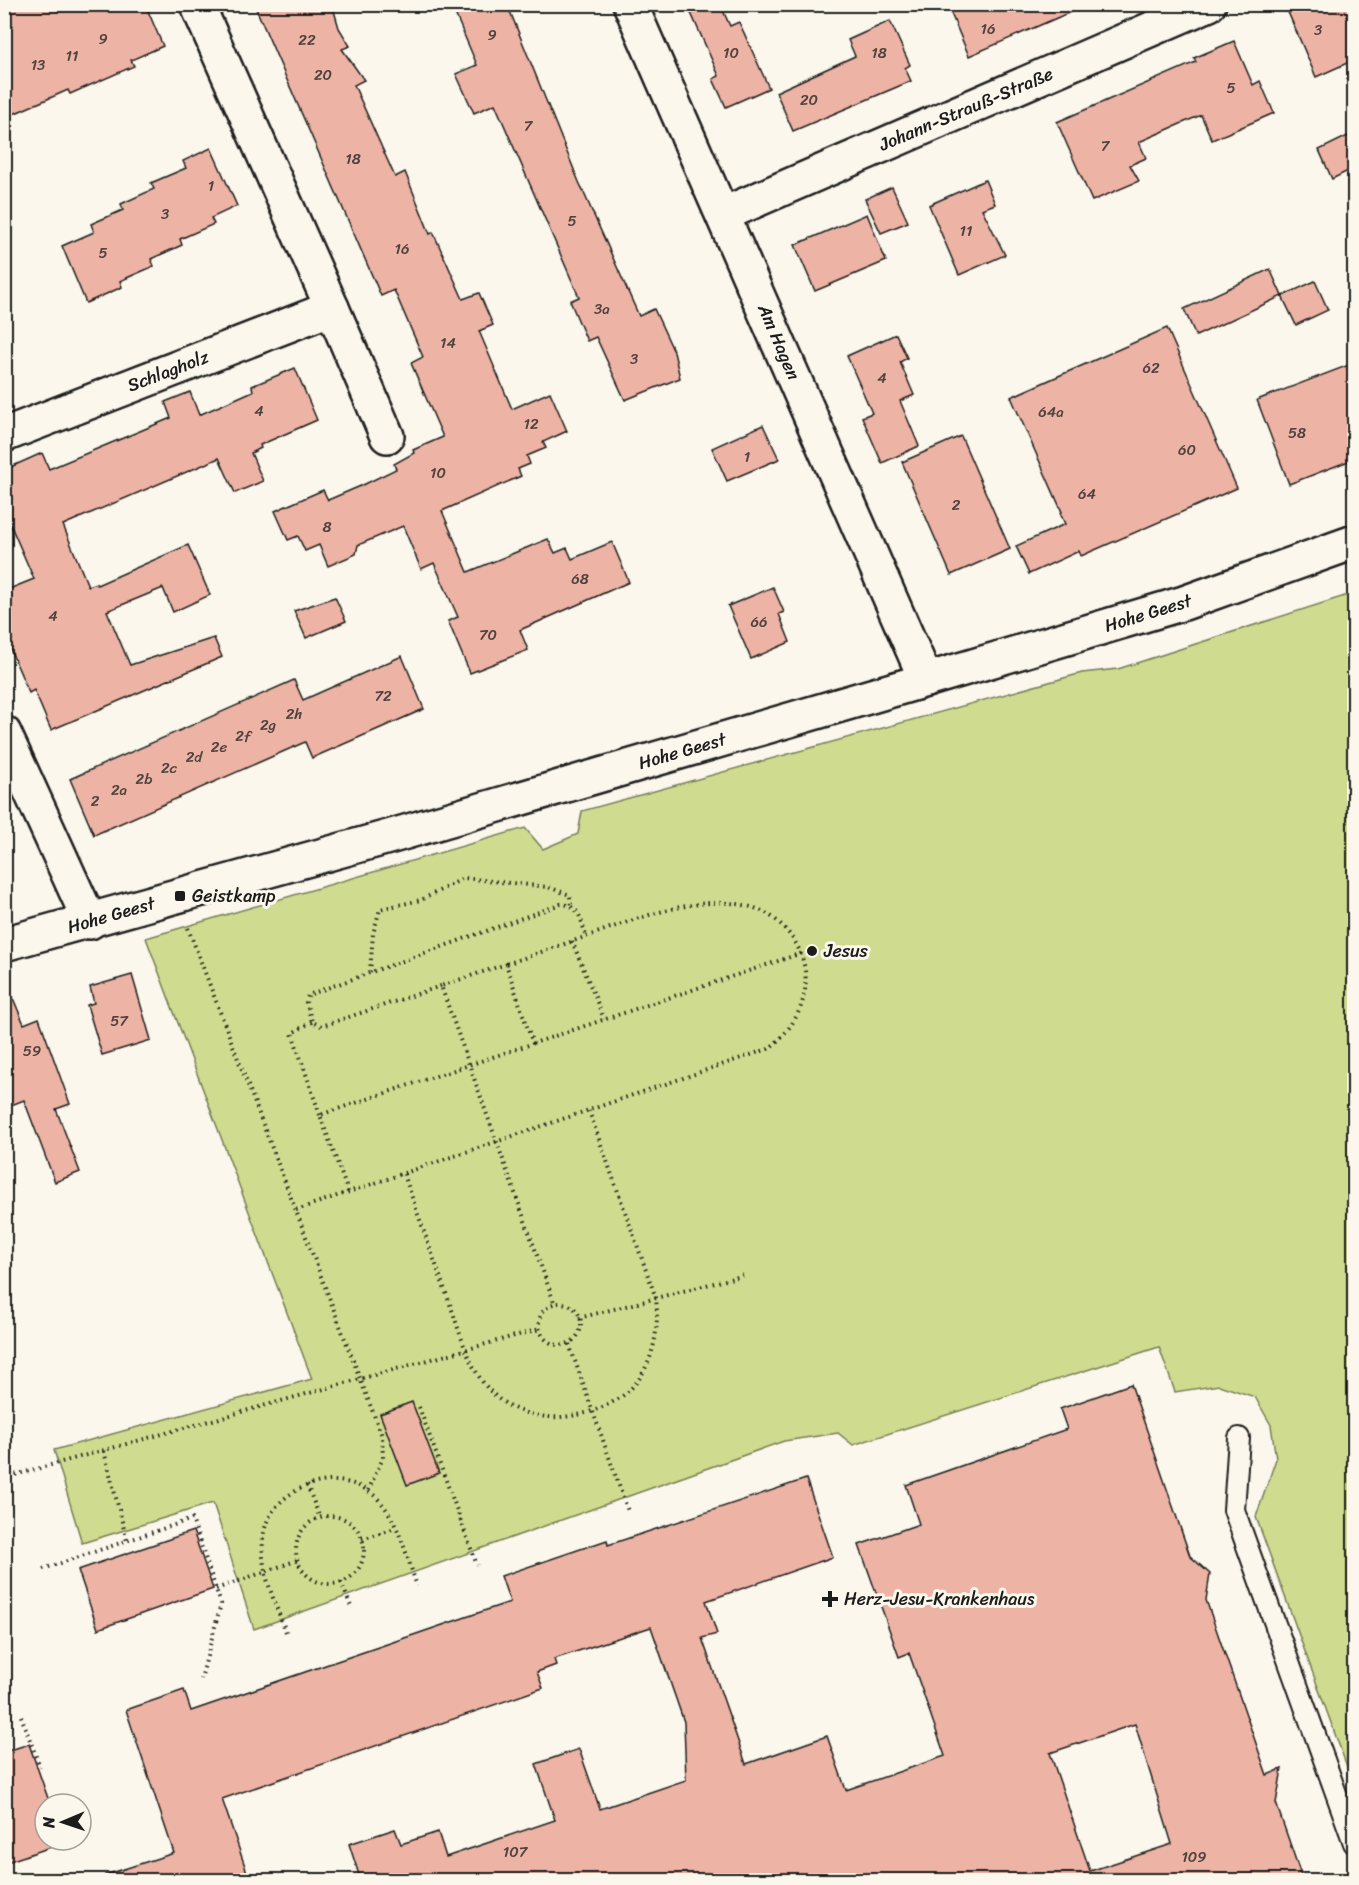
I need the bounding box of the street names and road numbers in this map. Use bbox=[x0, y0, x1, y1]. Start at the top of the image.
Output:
street label: Johann-Strauß-Straße bbox=[873, 58, 1058, 161]
street label: Am Hagen bbox=[748, 298, 809, 385]
street label: Schlagholz bbox=[122, 341, 214, 401]
street label: Hohe Geest bbox=[1100, 584, 1196, 641]
street label: Hohe Geest bbox=[634, 723, 730, 779]
street label: Hohe Geest bbox=[63, 887, 159, 943]

